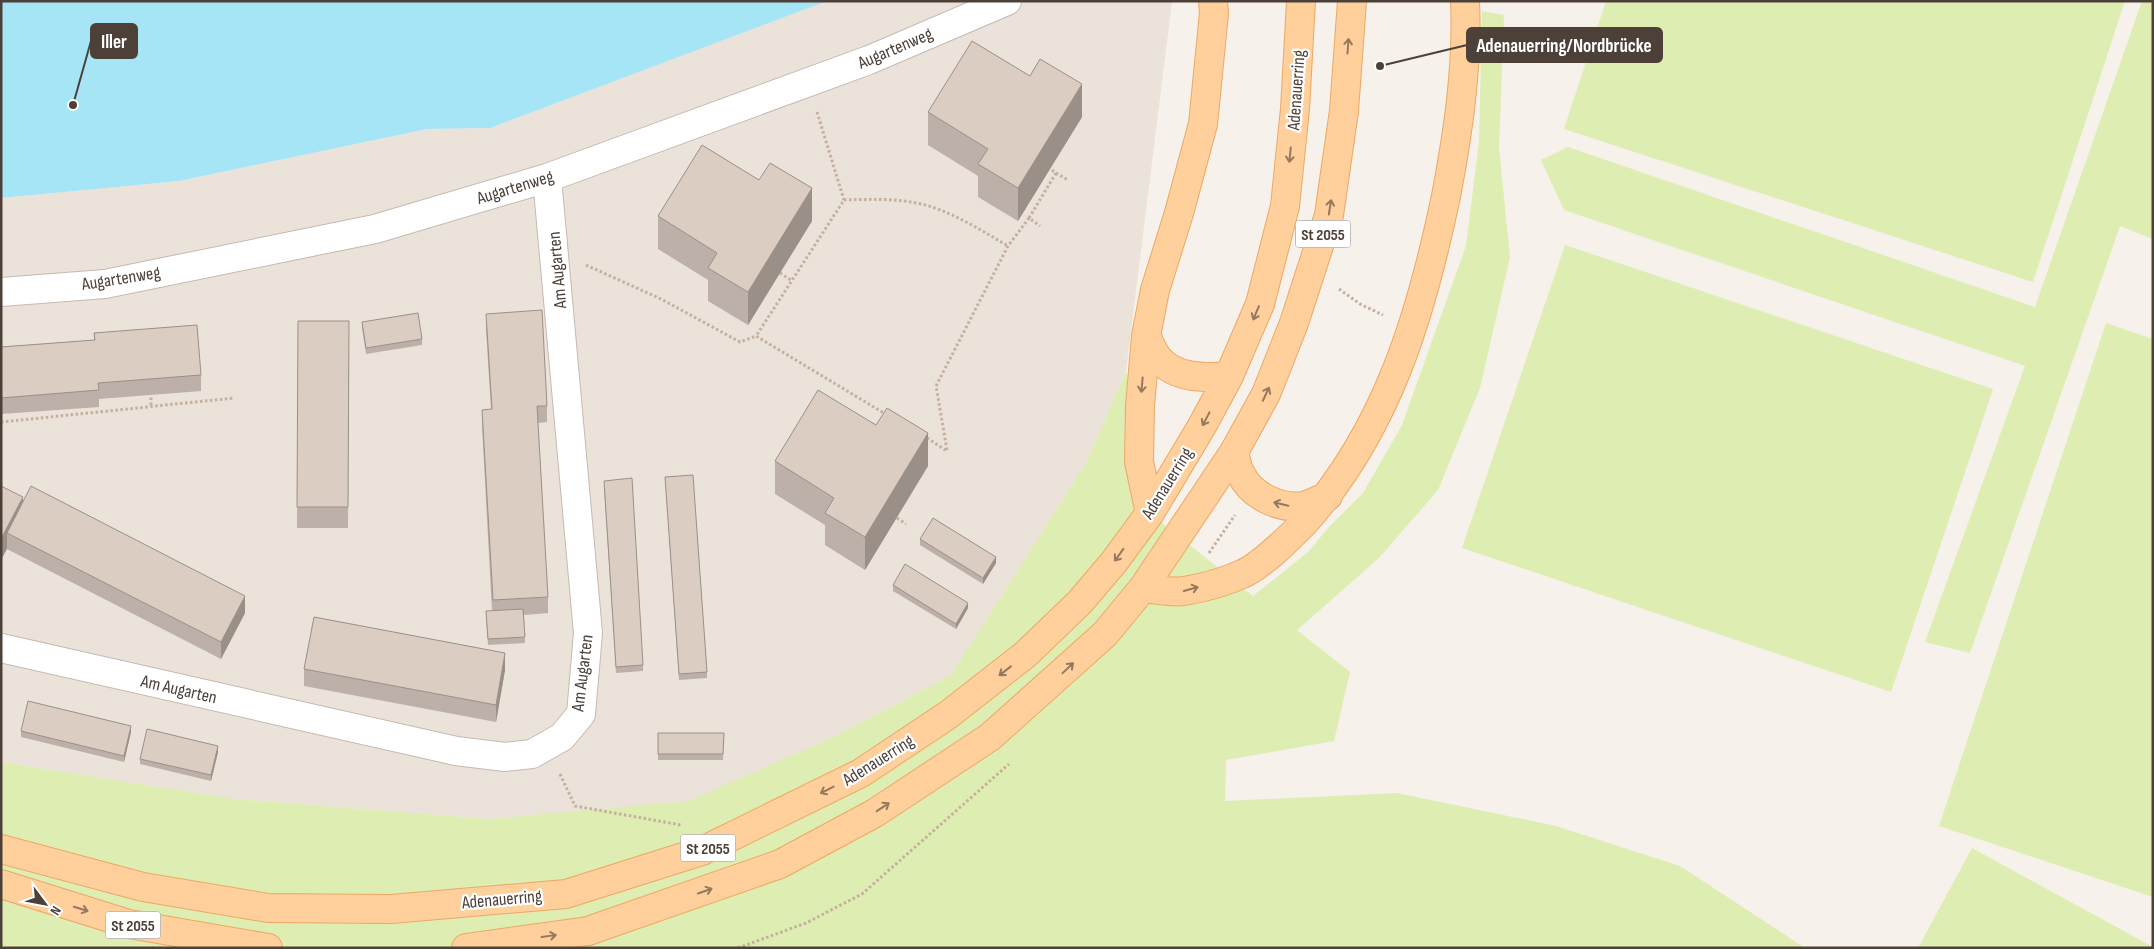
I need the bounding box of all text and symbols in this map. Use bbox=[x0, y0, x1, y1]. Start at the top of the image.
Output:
street label: Augartenweg bbox=[854, 23, 936, 74]
callout: Iller bbox=[91, 24, 137, 58]
callout: Adenauerring/Nordbrücke bbox=[1467, 28, 1662, 62]
text: Iller bbox=[101, 31, 127, 54]
text: Adenauerring/Nordbrücke bbox=[1475, 35, 1652, 58]
one-way arrow bbox=[1344, 38, 1353, 54]
street label: Adenauerring bbox=[1283, 49, 1310, 132]
one-way arrow bbox=[1285, 146, 1295, 162]
street label: Augartenweg bbox=[473, 166, 556, 209]
one-way arrow bbox=[1325, 200, 1335, 216]
road number: St 2055 bbox=[1296, 220, 1350, 248]
street label: Am Augarten bbox=[544, 231, 571, 310]
street label: Augartenweg bbox=[79, 262, 162, 295]
one-way arrow bbox=[1250, 305, 1260, 320]
one-way arrow bbox=[1137, 377, 1147, 393]
one-way arrow bbox=[1261, 386, 1271, 401]
one-way arrow bbox=[1201, 411, 1211, 426]
street label: Adenauerring bbox=[1137, 444, 1198, 524]
one-way arrow bbox=[1274, 499, 1290, 508]
one-way arrow bbox=[1113, 548, 1124, 561]
one-way arrow bbox=[1183, 584, 1199, 593]
street label: Am Augarten bbox=[567, 633, 598, 714]
one-way arrow bbox=[1062, 662, 1075, 674]
one-way arrow bbox=[999, 665, 1012, 676]
street label: Am Augarten bbox=[138, 670, 219, 708]
street label: Adenauerring bbox=[838, 730, 918, 791]
one-way arrow bbox=[820, 786, 835, 795]
one-way arrow bbox=[876, 802, 890, 813]
road number: St 2055 bbox=[680, 834, 736, 861]
north arrow bbox=[20, 879, 70, 929]
one-way arrow bbox=[696, 885, 712, 895]
street label: Adenauerring bbox=[460, 886, 543, 914]
text: N bbox=[46, 903, 65, 918]
one-way arrow bbox=[73, 905, 89, 915]
road number: St 2055 bbox=[106, 912, 160, 938]
one-way arrow bbox=[541, 931, 557, 941]

